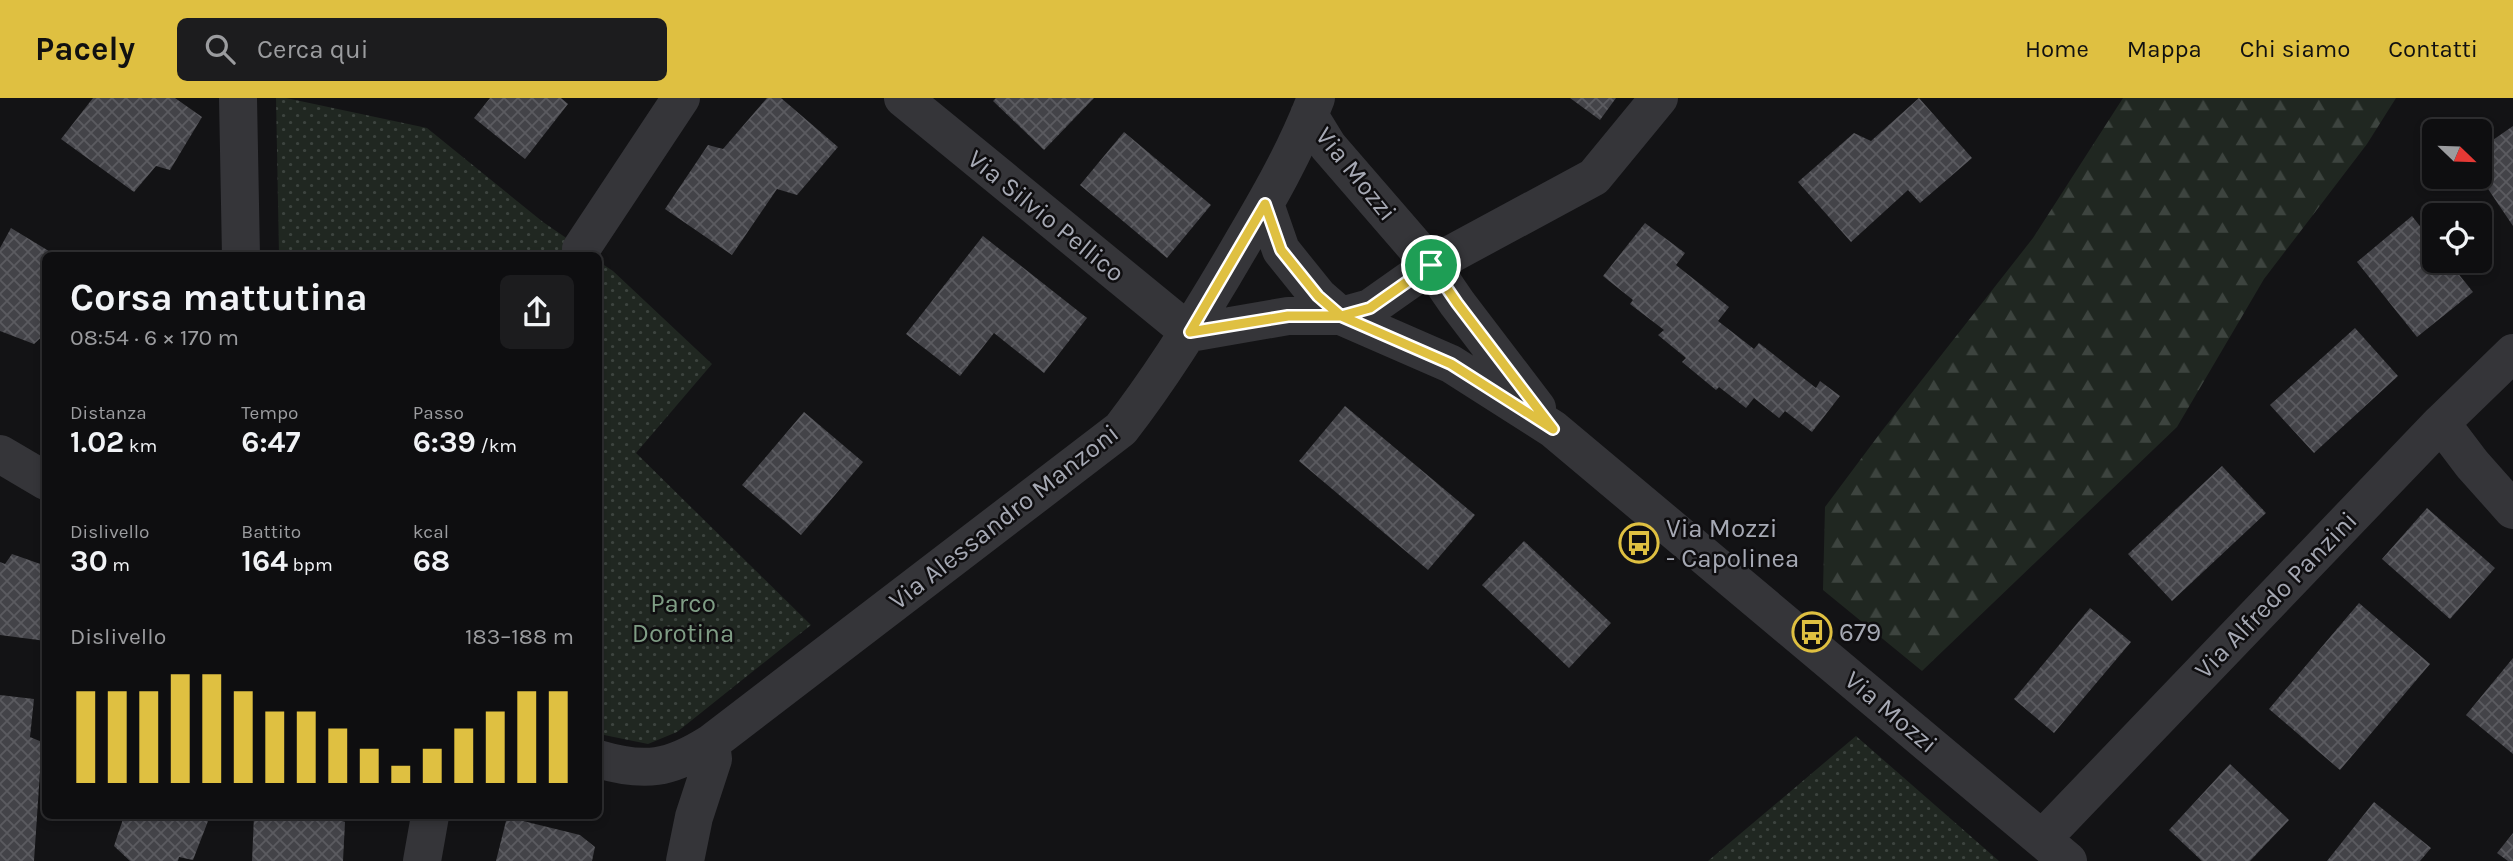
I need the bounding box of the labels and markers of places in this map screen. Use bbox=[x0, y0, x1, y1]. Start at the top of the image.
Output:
pin bbox=[1401, 235, 1461, 295]
place label: Via Mozzi - Capolinea bbox=[1666, 513, 1799, 574]
bus stop icon: Via Mozzi - Capolinea bbox=[1618, 522, 1660, 564]
bus stop icon: 679 bbox=[1791, 611, 1833, 653]
place label: 679 bbox=[1839, 617, 1881, 648]

